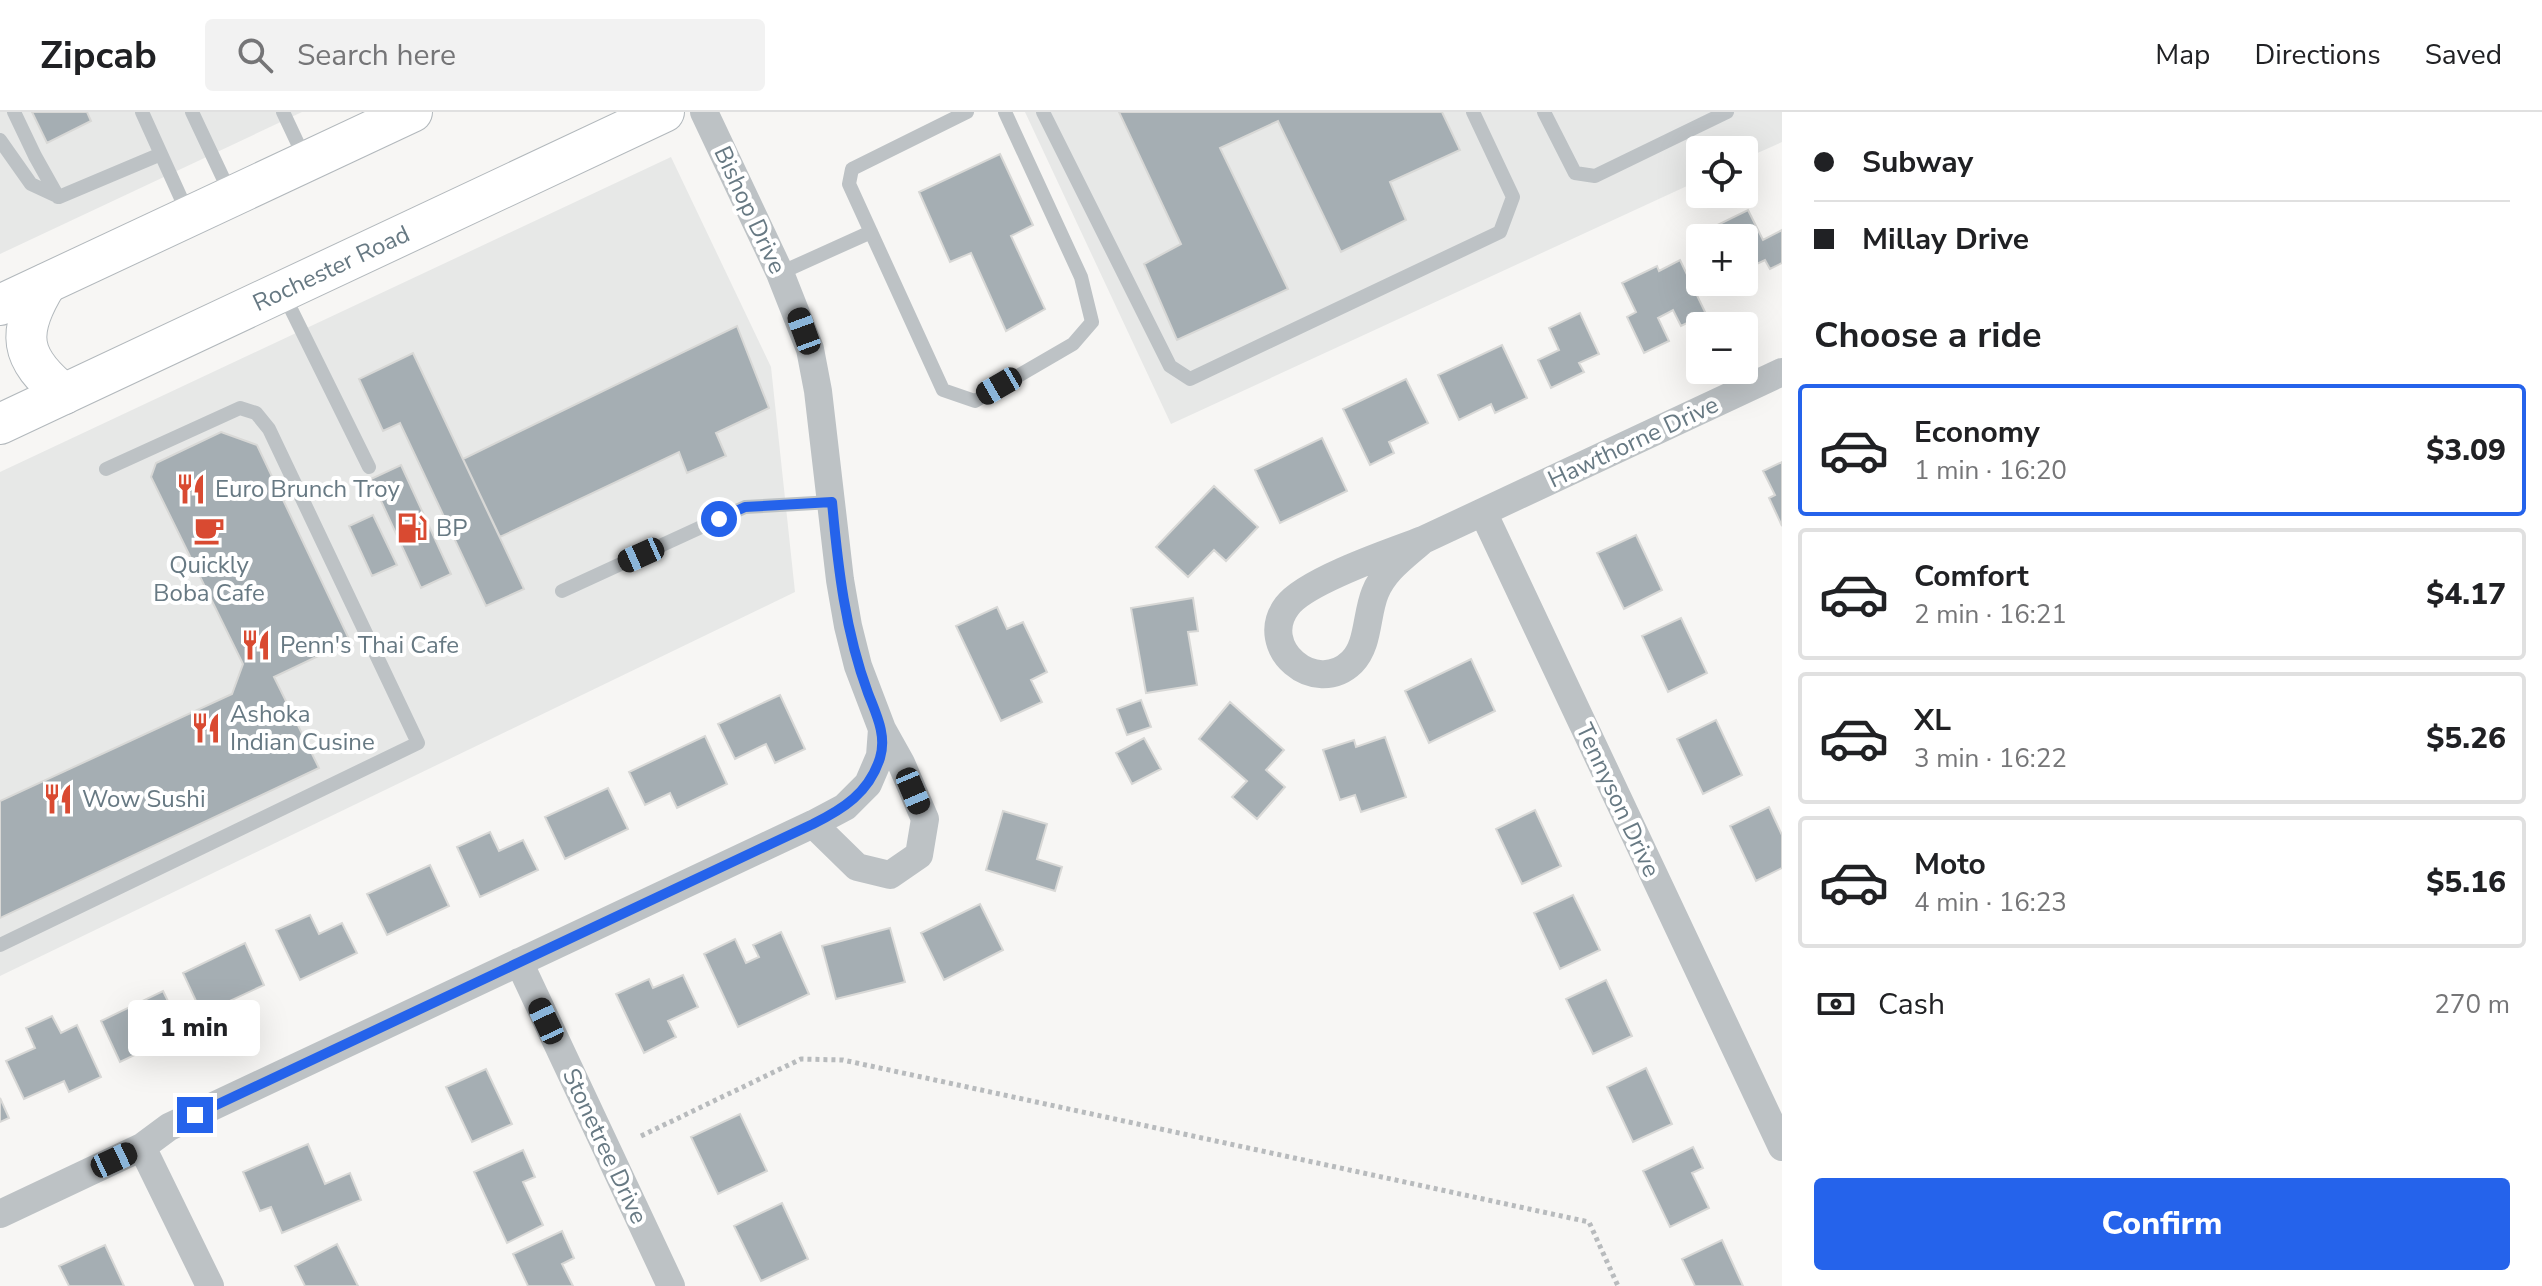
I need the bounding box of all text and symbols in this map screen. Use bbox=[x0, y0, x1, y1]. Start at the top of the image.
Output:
search box bbox=[205, 19, 765, 91]
text: Zipcab bbox=[40, 30, 157, 81]
icon: search bbox=[233, 33, 277, 77]
text: Search here bbox=[297, 35, 456, 76]
text: Map bbox=[2155, 36, 2210, 74]
text: Directions bbox=[2254, 36, 2381, 74]
text: Saved bbox=[2425, 36, 2502, 74]
map controls bbox=[1686, 136, 1758, 384]
button: locate bbox=[1686, 136, 1758, 208]
street label: Bishop Drive bbox=[706, 141, 794, 279]
text: Subway bbox=[1862, 142, 1973, 183]
street label: Rochester Road bbox=[248, 218, 415, 319]
text: Millay Drive bbox=[1862, 219, 2029, 260]
button: + bbox=[1686, 224, 1758, 296]
car bbox=[785, 304, 823, 358]
text: Choose a ride bbox=[1814, 311, 2042, 360]
button: − bbox=[1686, 312, 1758, 384]
car bbox=[972, 364, 1026, 408]
street label: Hawthorne Drive bbox=[1543, 388, 1723, 496]
text: Economy bbox=[1914, 412, 2040, 453]
icon: car bbox=[1818, 414, 1890, 486]
text: $3.09 bbox=[2426, 430, 2506, 471]
text: 1 min · 16:20 bbox=[1914, 453, 2067, 488]
restaurant icon: Euro Brunch Troy bbox=[174, 472, 208, 506]
place label: Euro Brunch Troy bbox=[215, 473, 400, 505]
route start bbox=[701, 501, 737, 537]
fuel station icon: BP bbox=[395, 511, 429, 545]
place label: BP bbox=[436, 512, 467, 544]
cafe icon: Quickly Boba Cafe bbox=[192, 513, 226, 547]
car bbox=[614, 534, 668, 576]
place label: Quickly Boba Cafe bbox=[153, 549, 265, 609]
text: Comfort bbox=[1914, 556, 2029, 597]
icon: car bbox=[1818, 558, 1890, 630]
text: $4.17 bbox=[2426, 574, 2506, 615]
text: 2 min · 16:21 bbox=[1914, 597, 2067, 632]
restaurant icon: Penn's Thai Cafe bbox=[239, 628, 273, 662]
place label: Penn's Thai Cafe bbox=[280, 629, 459, 661]
place label: Ashoka Indian Cusine bbox=[230, 698, 375, 758]
text: XL bbox=[1914, 700, 1951, 741]
icon: car bbox=[1818, 702, 1890, 774]
restaurant icon: Ashoka Indian Cusine bbox=[189, 711, 223, 745]
street label: Tennyson Drive bbox=[1568, 718, 1668, 882]
text: $5.26 bbox=[2426, 718, 2506, 759]
text: 3 min · 16:22 bbox=[1914, 741, 2067, 776]
car bbox=[893, 764, 933, 818]
restaurant icon: Wow Sushi bbox=[41, 782, 75, 816]
place label: Wow Sushi bbox=[82, 783, 206, 815]
text: Moto bbox=[1914, 844, 1986, 885]
icon: car bbox=[1818, 846, 1890, 918]
text: $5.16 bbox=[2426, 862, 2506, 903]
text: 4 min · 16:23 bbox=[1914, 885, 2067, 920]
icon: cash bbox=[1814, 982, 1858, 1026]
text: Cash bbox=[1878, 984, 1945, 1025]
text: 270 m bbox=[2434, 987, 2510, 1022]
car bbox=[525, 994, 567, 1048]
callout: 1 min bbox=[129, 999, 261, 1055]
text: 1 min bbox=[160, 1010, 228, 1045]
street label: Stonetree Drive bbox=[555, 1063, 655, 1229]
route end bbox=[177, 1097, 213, 1133]
car bbox=[87, 1139, 141, 1181]
button: Confirm bbox=[1814, 1178, 2510, 1270]

